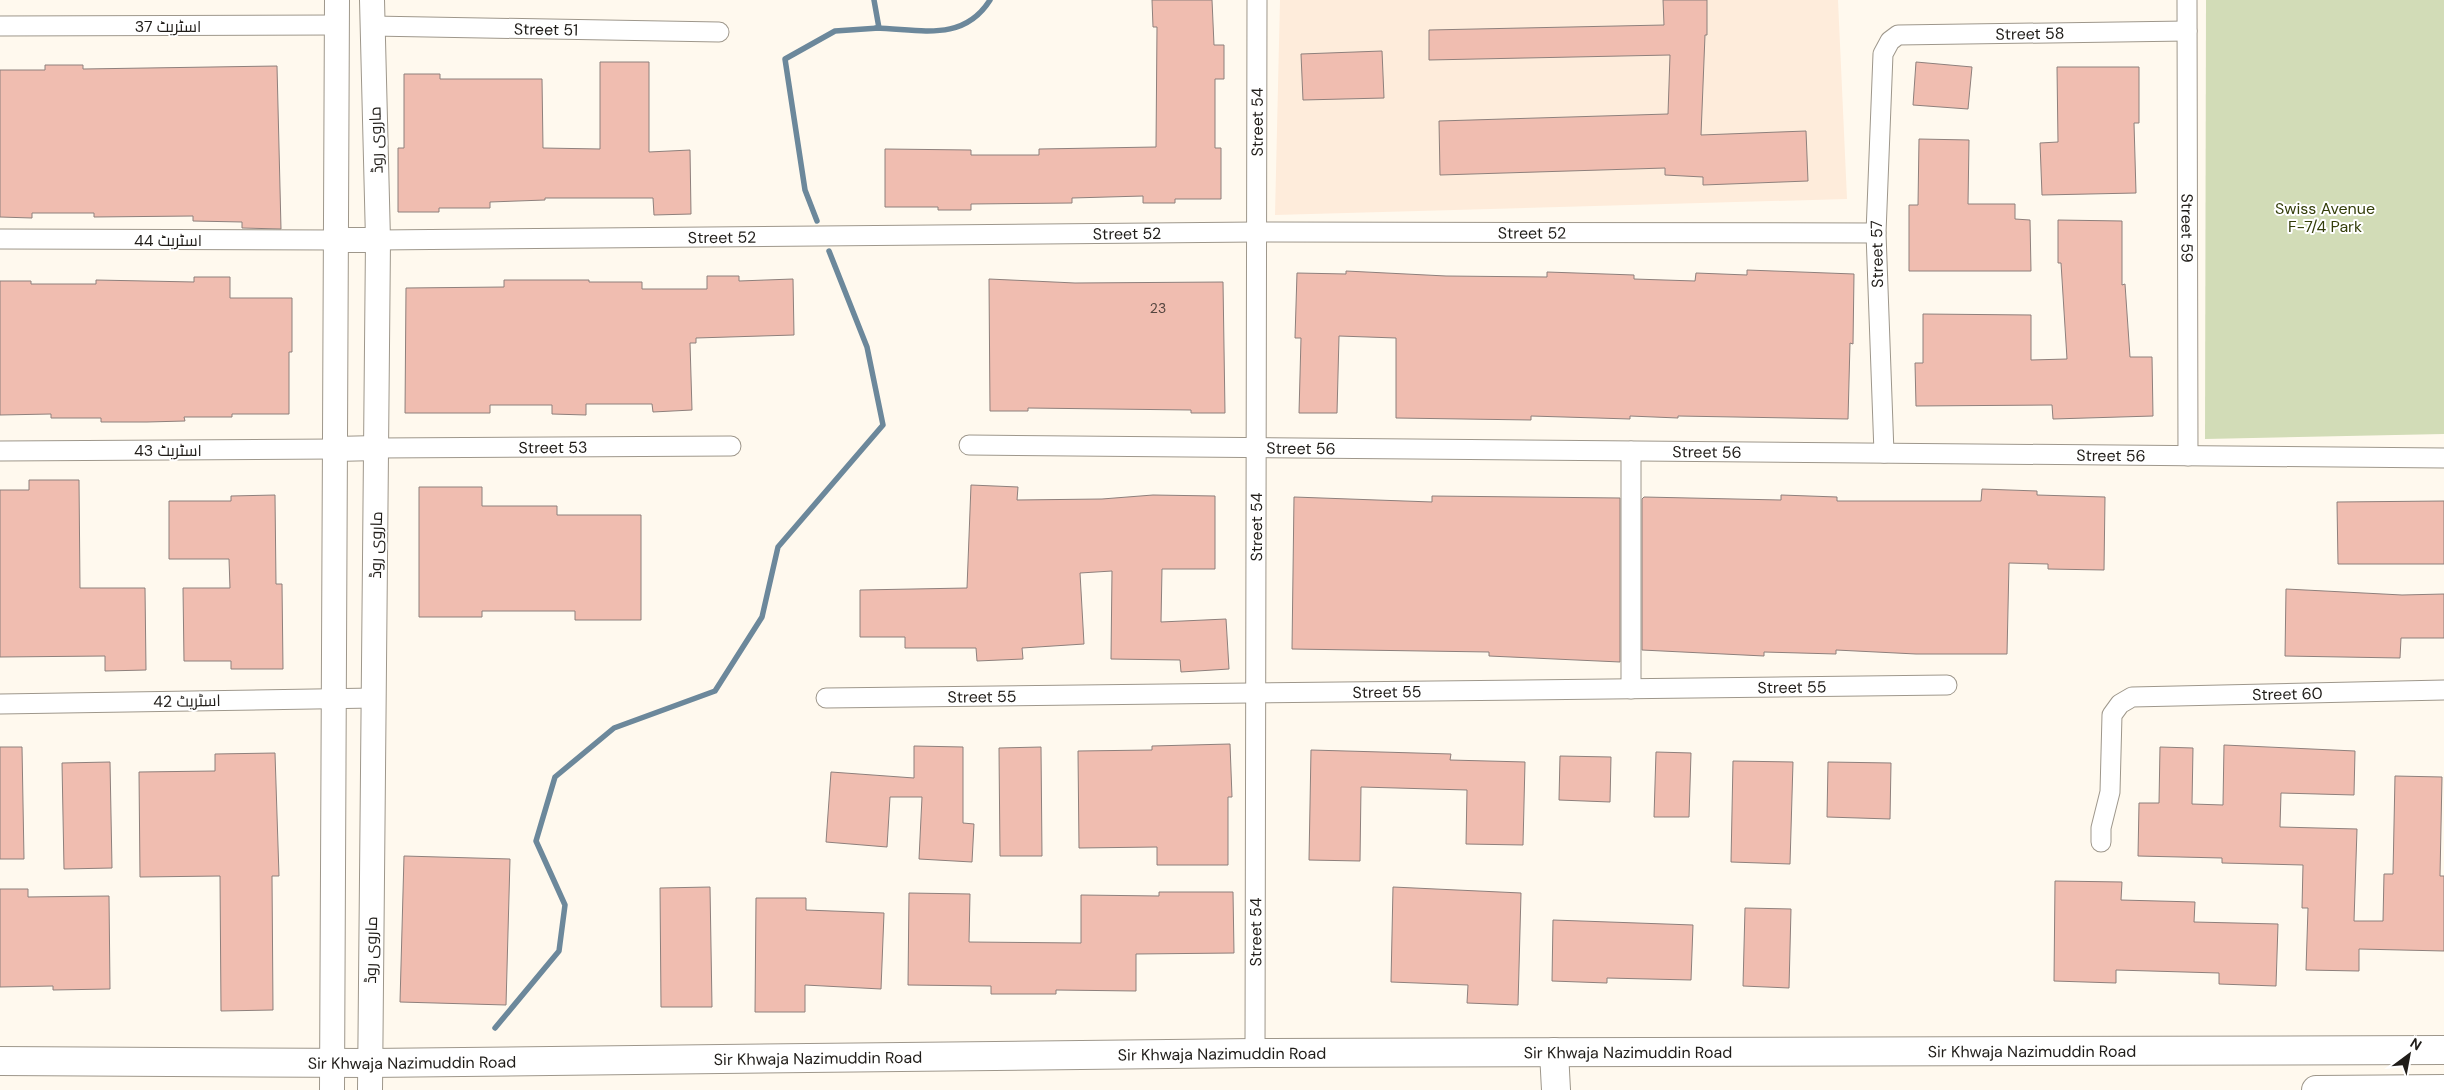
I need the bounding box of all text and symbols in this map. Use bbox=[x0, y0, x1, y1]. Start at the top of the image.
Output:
street label: اسٹریٹ 37 bbox=[135, 16, 201, 37]
street label: Street 51 bbox=[514, 18, 578, 40]
street label: Street 58 bbox=[1995, 22, 2065, 44]
street label: Street 54 bbox=[1246, 87, 1267, 157]
street label: ماروی روڈ bbox=[364, 106, 388, 174]
street label: Street 59 bbox=[2177, 193, 2198, 263]
park label: Swiss Avenue F-7/4 Park bbox=[2275, 198, 2375, 237]
street label: Street 57 bbox=[1866, 220, 1888, 288]
street label: Street 52 bbox=[1093, 222, 1161, 244]
street label: Street 52 bbox=[1498, 222, 1566, 243]
street label: Street 52 bbox=[688, 226, 756, 248]
street label: اسٹریٹ 44 bbox=[134, 230, 202, 251]
house number: 23 bbox=[1150, 299, 1166, 317]
street label: Street 53 bbox=[518, 436, 588, 458]
street label: Street 56 bbox=[1266, 437, 1336, 459]
street label: اسٹریٹ 43 bbox=[134, 440, 202, 461]
street label: Street 56 bbox=[1672, 441, 1742, 462]
street label: Street 56 bbox=[2076, 444, 2146, 466]
street label: Street 54 bbox=[1245, 492, 1267, 562]
street label: ماروی روڈ bbox=[365, 511, 387, 579]
street label: Street 55 bbox=[1757, 676, 1827, 698]
street label: Street 55 bbox=[1352, 681, 1422, 702]
street label: Street 60 bbox=[2252, 682, 2323, 705]
street label: Street 55 bbox=[947, 685, 1017, 707]
street label: اسٹریٹ 42 bbox=[153, 690, 221, 712]
street label: Street 54 bbox=[1245, 897, 1266, 967]
street label: ماروی روڈ bbox=[360, 916, 382, 984]
north arrow bbox=[2384, 1030, 2434, 1080]
text: N bbox=[2407, 1034, 2425, 1054]
street label: Sir Khwaja Nazimuddin Road bbox=[1928, 1040, 2136, 1062]
street label: Sir Khwaja Nazimuddin Road bbox=[1524, 1041, 1732, 1063]
street label: Sir Khwaja Nazimuddin Road bbox=[1118, 1042, 1326, 1065]
street label: Sir Khwaja Nazimuddin Road bbox=[714, 1046, 922, 1070]
street label: Sir Khwaja Nazimuddin Road bbox=[308, 1051, 516, 1074]

